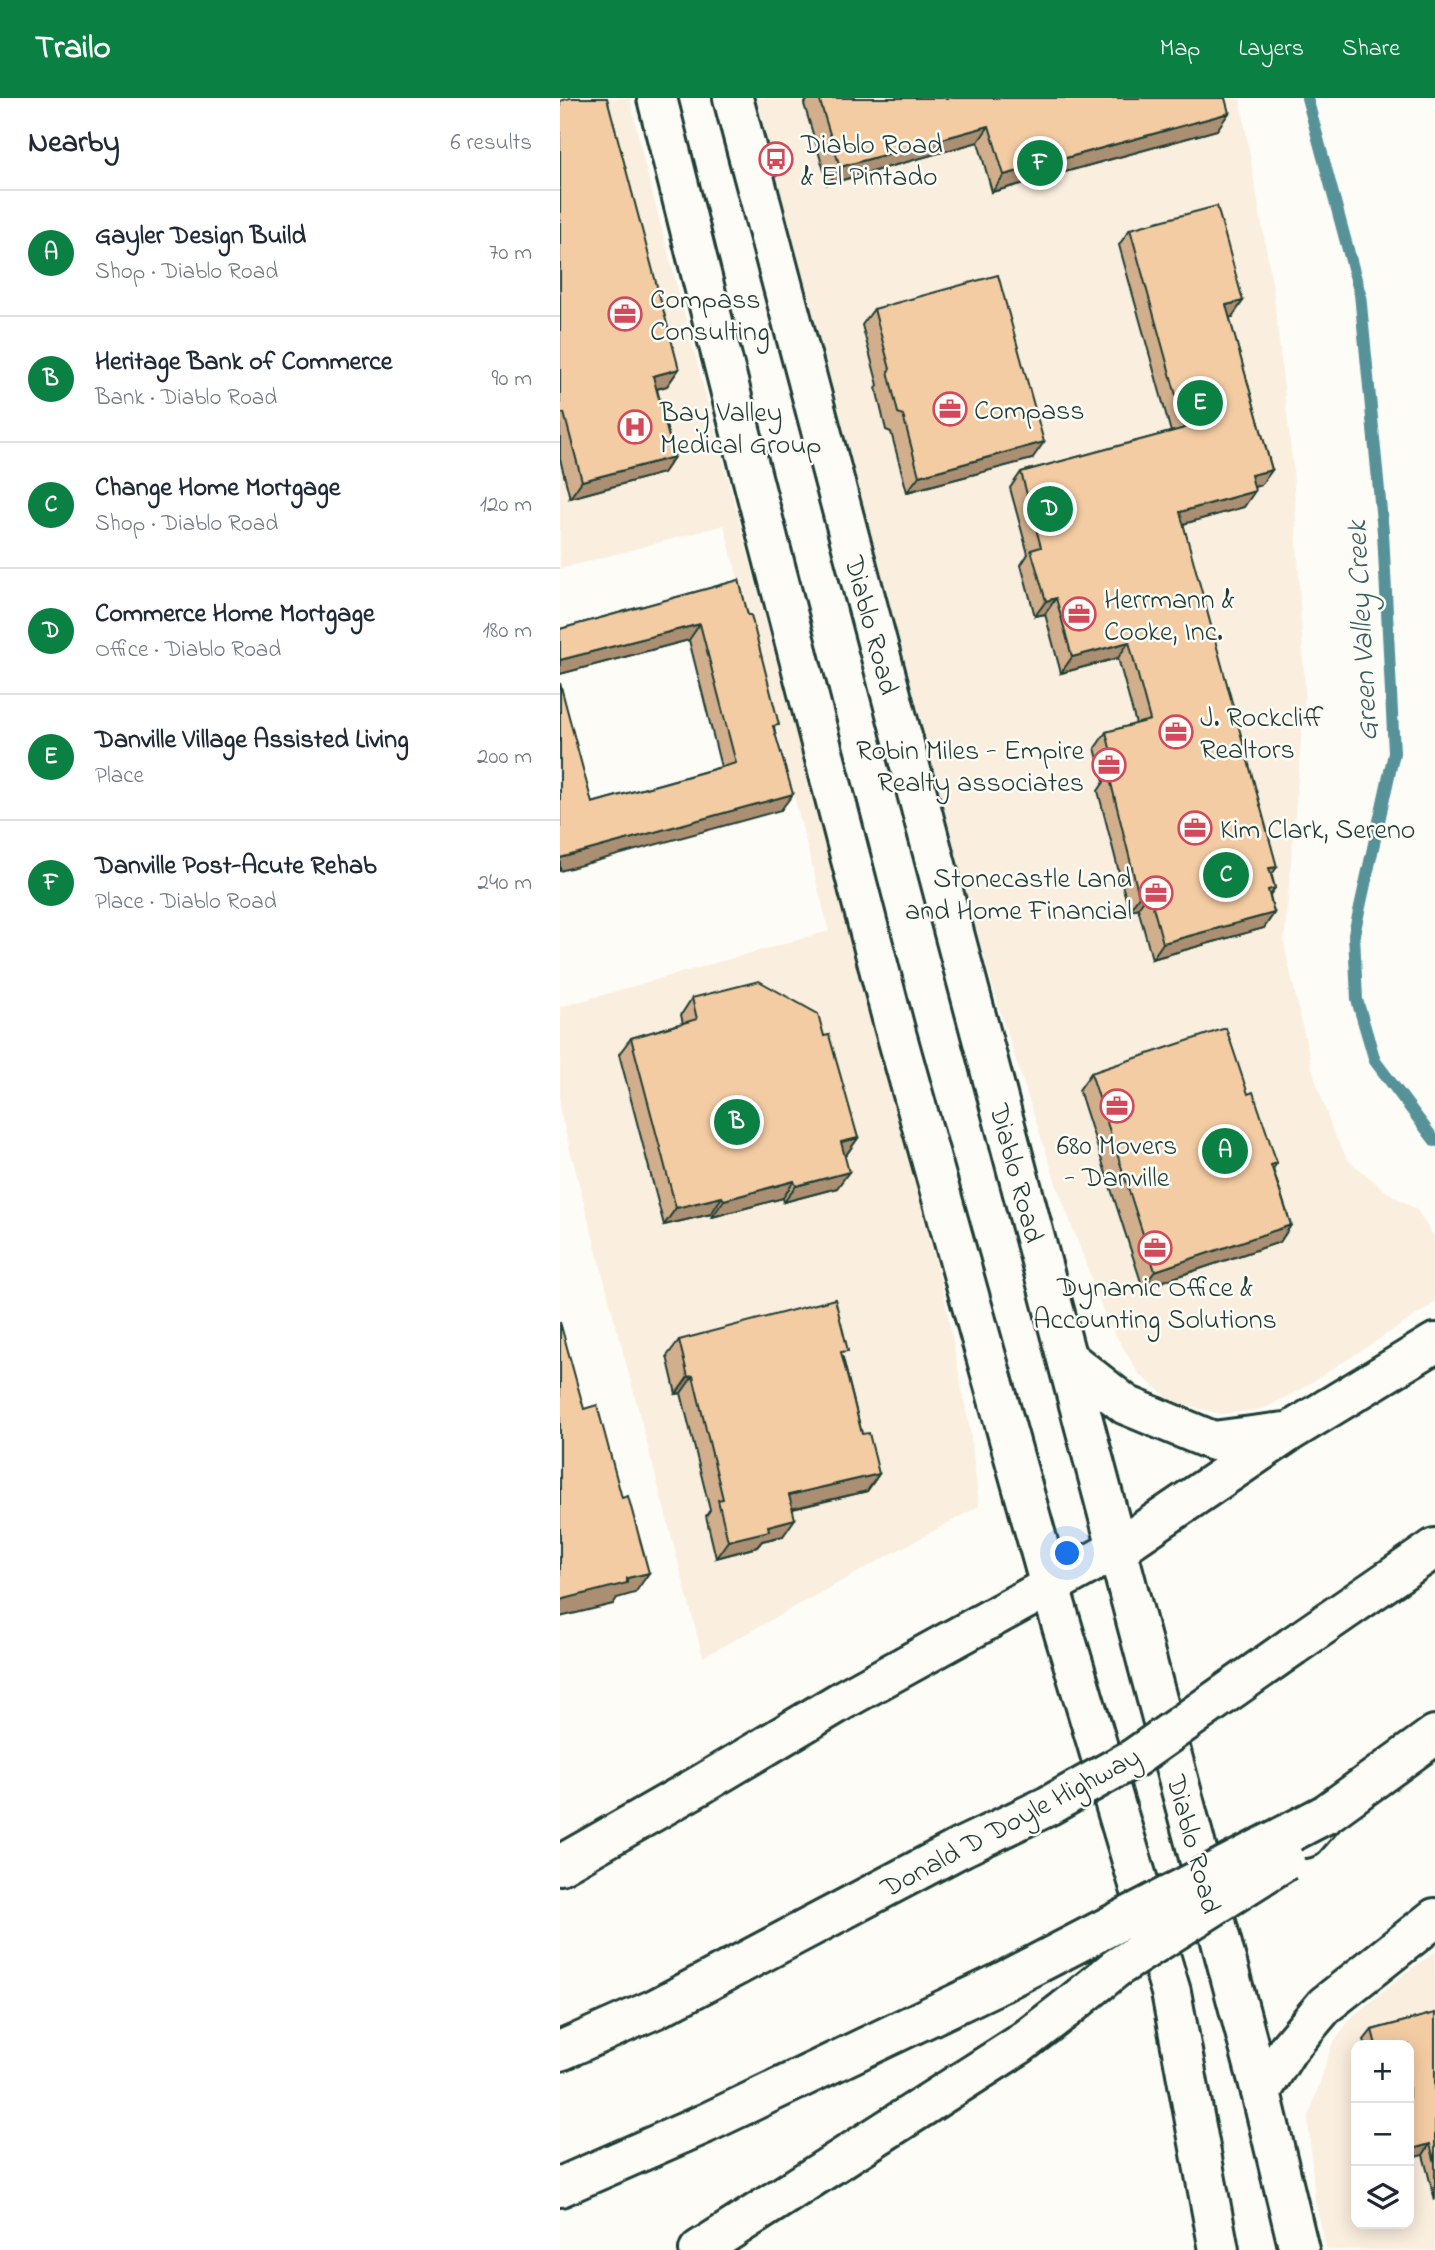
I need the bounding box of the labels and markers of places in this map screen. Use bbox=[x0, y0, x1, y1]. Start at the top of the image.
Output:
place label: Diablo Road & El Pintado bbox=[800, 126, 943, 199]
pin: F bbox=[1017, 137, 1063, 189]
bus stop icon: Diablo Road & El Pintado bbox=[757, 140, 795, 178]
place label: Compass Consulting bbox=[650, 281, 769, 354]
office icon: Compass Consulting bbox=[606, 295, 644, 333]
pin: E bbox=[1177, 377, 1223, 429]
office icon: Compass bbox=[931, 390, 969, 428]
place label: Compass bbox=[974, 392, 1085, 433]
place label: Bay Valley Medical Group bbox=[659, 394, 822, 467]
hospital icon: Bay Valley Medical Group bbox=[616, 408, 654, 446]
pin: D bbox=[1027, 483, 1073, 535]
place label: Herrmann & Cooke, Inc. bbox=[1104, 581, 1235, 654]
office icon: Herrmann & Cooke, Inc. bbox=[1060, 595, 1098, 633]
place label: J. Rockcliff Realtors bbox=[1200, 699, 1324, 772]
office icon: J. Rockcliff Realtors bbox=[1157, 713, 1195, 751]
place label: Robin Miles - Empire Realty associates bbox=[856, 732, 1084, 805]
office icon: Robin Miles - Empire Realty associates bbox=[1090, 746, 1128, 784]
office icon: Kim Clark, Sereno bbox=[1176, 809, 1214, 847]
place label: Kim Clark, Sereno bbox=[1220, 811, 1415, 852]
pin: C bbox=[1203, 849, 1249, 901]
place label: Stonecastle Land and Home Financial bbox=[905, 860, 1132, 933]
office icon: Stonecastle Land and Home Financial bbox=[1137, 874, 1175, 912]
office icon: 680 Movers - Danville bbox=[1098, 1087, 1136, 1125]
pin: B bbox=[714, 1096, 760, 1148]
pin: A bbox=[1202, 1125, 1248, 1177]
place label: 680 Movers - Danville bbox=[1057, 1127, 1177, 1200]
office icon: Dynamic Office & Accounting Solutions bbox=[1136, 1229, 1174, 1267]
place label: Dynamic Office & Accounting Solutions bbox=[1033, 1269, 1277, 1342]

